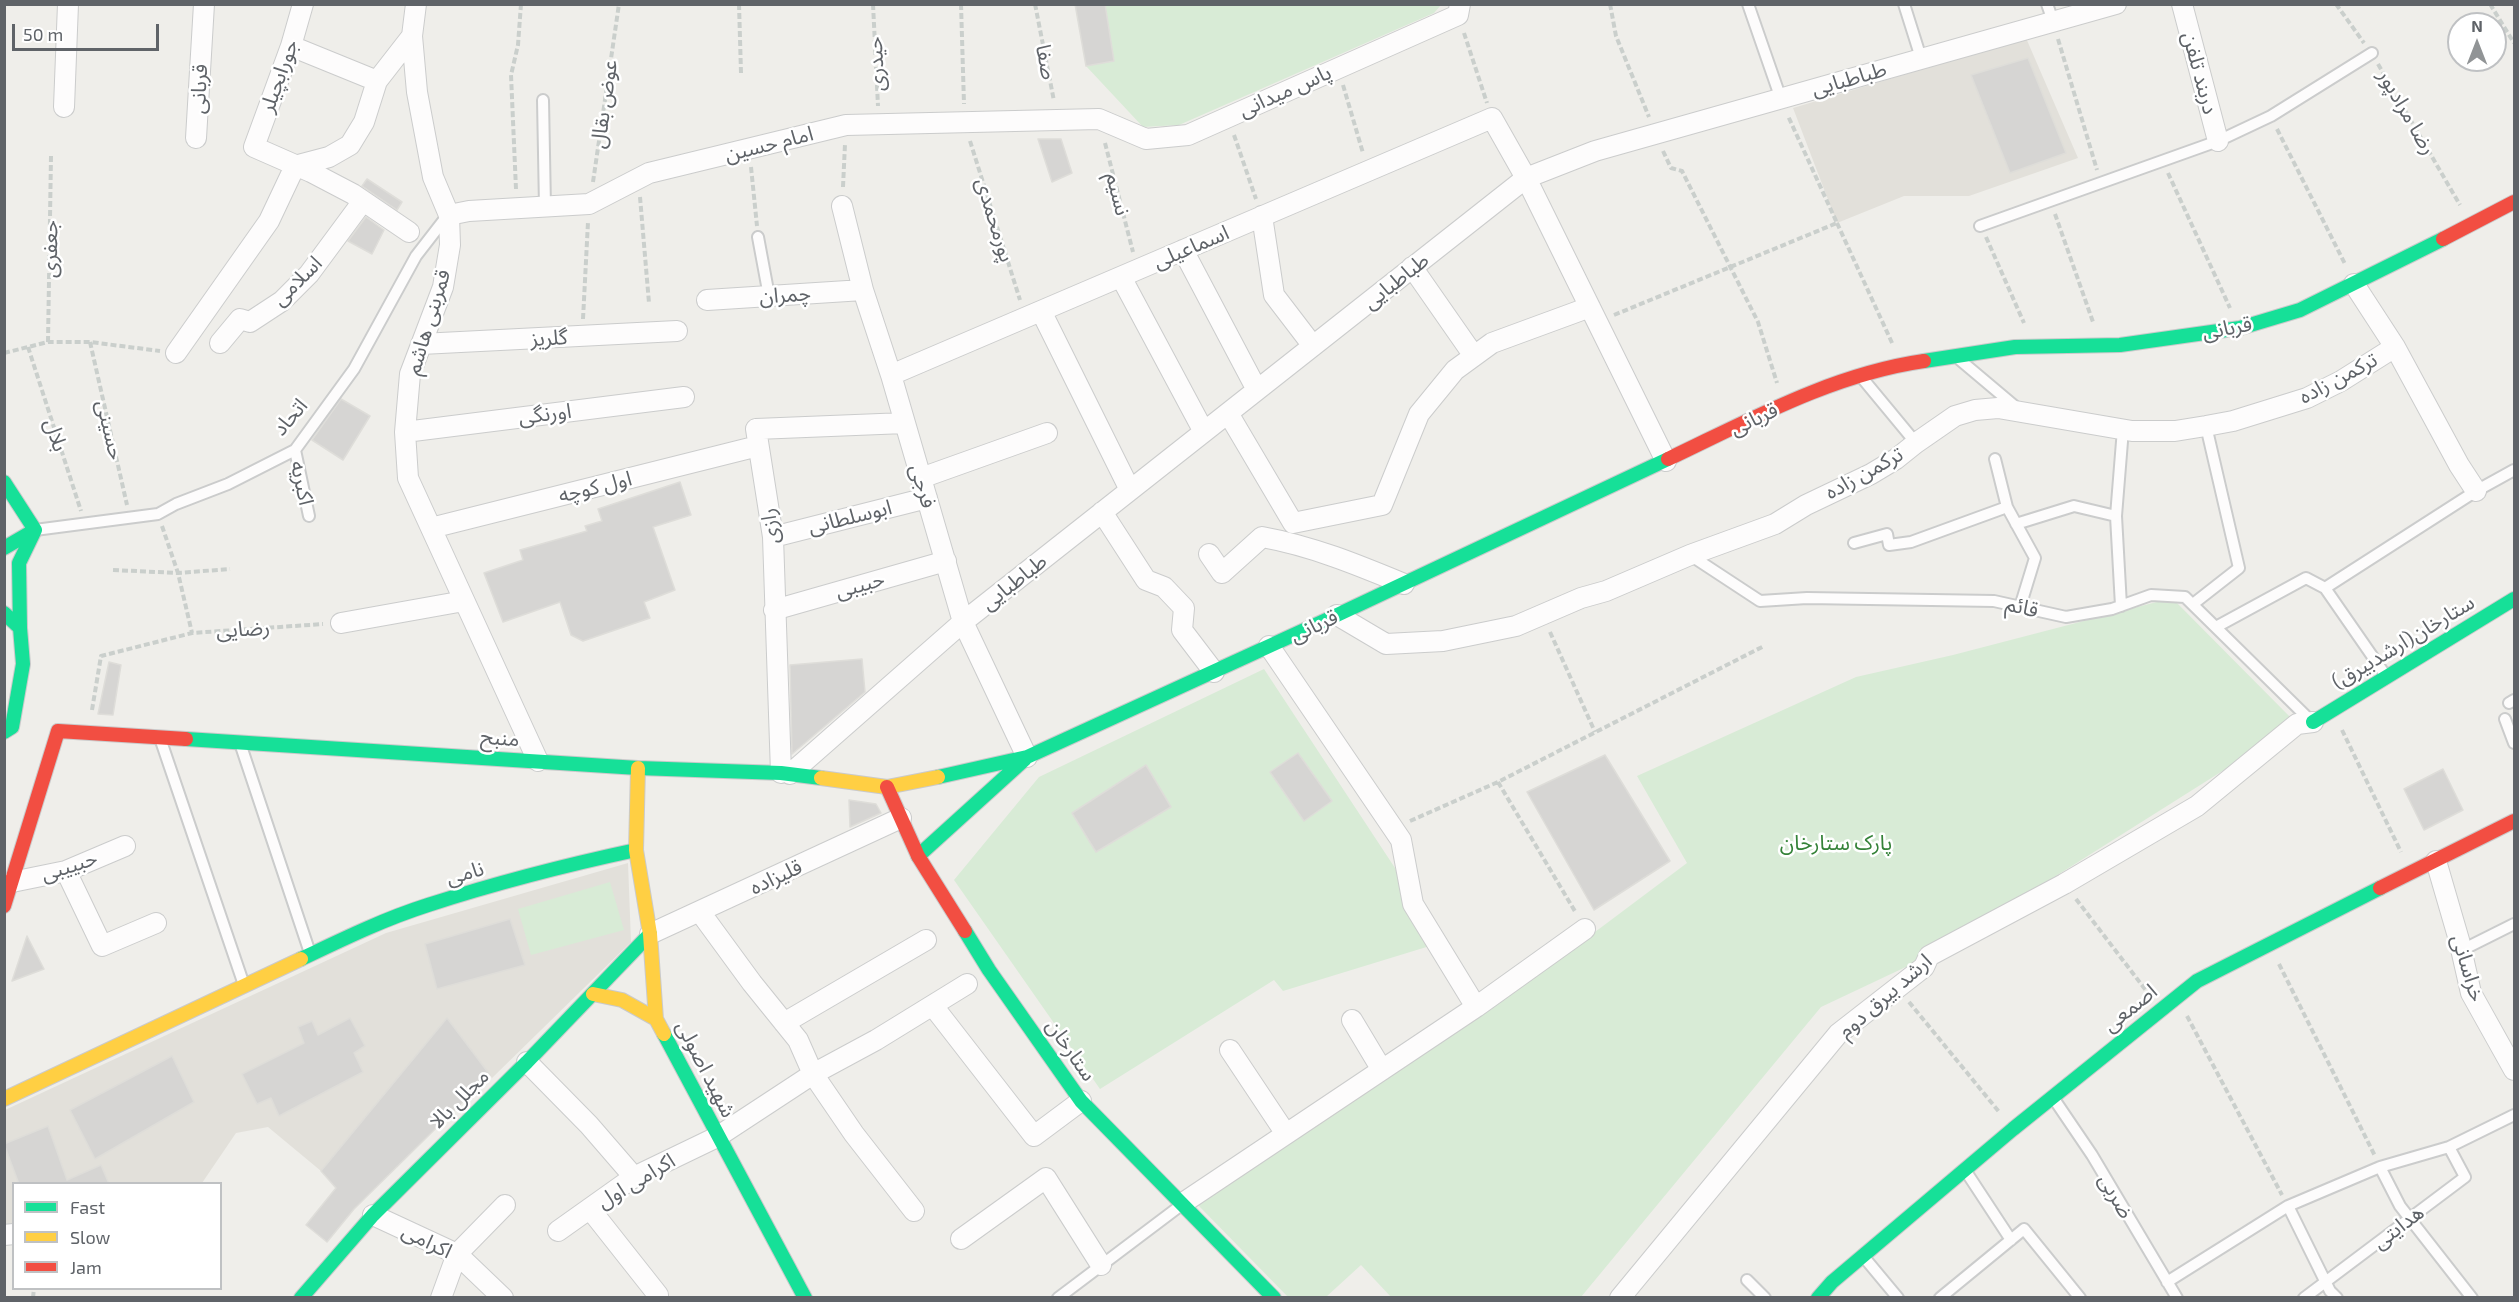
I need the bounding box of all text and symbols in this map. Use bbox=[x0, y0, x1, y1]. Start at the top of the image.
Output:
scale bar bbox=[15, 12, 162, 50]
north arrow bbox=[2447, 12, 2507, 72]
text: N bbox=[2471, 16, 2483, 35]
text: 50 m bbox=[23, 23, 63, 45]
street label: دربند تلفن bbox=[2177, 29, 2223, 117]
street label: جورابچیلر bbox=[254, 36, 304, 116]
street label: حیدری bbox=[862, 36, 890, 92]
street label: صفا bbox=[1030, 42, 1062, 82]
street label: طباطبایی bbox=[1809, 56, 1889, 102]
street label: عوض بقال bbox=[585, 58, 623, 150]
street label: پاس میدانی bbox=[1235, 59, 1335, 123]
street label: قربانی bbox=[185, 63, 213, 115]
street label: رضا مرادپور bbox=[2372, 65, 2442, 159]
street label: امام حسین bbox=[722, 121, 816, 167]
street label: نسیم bbox=[1101, 170, 1135, 218]
street label: پورمحمدی bbox=[970, 175, 1020, 265]
street label: جعفری bbox=[37, 220, 63, 278]
street label: اسماعیلی bbox=[1149, 220, 1233, 274]
street label: طباطبایی bbox=[1358, 247, 1434, 315]
street label: اسلامی bbox=[267, 251, 327, 311]
street label: قمربنی هاشم bbox=[400, 266, 456, 378]
street label: چمران bbox=[758, 281, 812, 309]
street label: قربانی bbox=[2200, 311, 2254, 345]
street label: گلریز bbox=[530, 324, 568, 352]
street label: ترکمن زاده bbox=[2294, 347, 2382, 409]
street label: اتحاد bbox=[267, 393, 313, 441]
street label: قربانی bbox=[1726, 397, 1782, 441]
street label: حسینی bbox=[91, 398, 129, 462]
street label: اورنگی bbox=[517, 398, 573, 430]
street label: بلال bbox=[39, 415, 73, 455]
street label: ترکمن زاده bbox=[1821, 441, 1907, 505]
street label: اکبریه bbox=[285, 458, 319, 508]
street label: فرجی bbox=[904, 461, 942, 511]
street label: اول کوچه bbox=[556, 466, 634, 508]
street label: ابوسلطانی bbox=[805, 494, 895, 540]
street label: رازی bbox=[755, 507, 785, 545]
street label: طباطبایی bbox=[976, 548, 1052, 616]
street label: حبیبی bbox=[832, 566, 888, 604]
street label: ستارخان(ارشدبیرق) bbox=[2327, 589, 2479, 695]
street label: قائم bbox=[2003, 591, 2041, 623]
street label: قربانی bbox=[1286, 604, 1342, 648]
street label: رضایی bbox=[215, 615, 271, 643]
street label: منبح bbox=[480, 724, 520, 752]
park label: پارک ستارخان bbox=[1780, 830, 1892, 856]
street label: حبییبی bbox=[38, 845, 100, 887]
street label: قلیزاده bbox=[746, 854, 806, 900]
street label: نامی bbox=[443, 856, 487, 890]
street label: خراسانی bbox=[2446, 931, 2490, 1005]
street label: ارشد بیرق دوم bbox=[1833, 948, 1937, 1044]
street label: اصمعی bbox=[2098, 979, 2162, 1037]
street label: ستارخان bbox=[1041, 1014, 1101, 1086]
street label: شهید اصولی bbox=[671, 1016, 741, 1122]
street label: مجلل بالا bbox=[424, 1064, 494, 1134]
street label: اکرامی اول bbox=[592, 1148, 680, 1214]
street label: ضربی bbox=[2093, 1169, 2139, 1223]
legend bbox=[12, 1182, 222, 1290]
text: Fast bbox=[70, 1196, 105, 1218]
street label: هدایتی bbox=[2367, 1200, 2429, 1254]
street label: اکرامی bbox=[398, 1218, 456, 1264]
text: Slow bbox=[70, 1226, 110, 1248]
text: Jam bbox=[70, 1256, 102, 1278]

